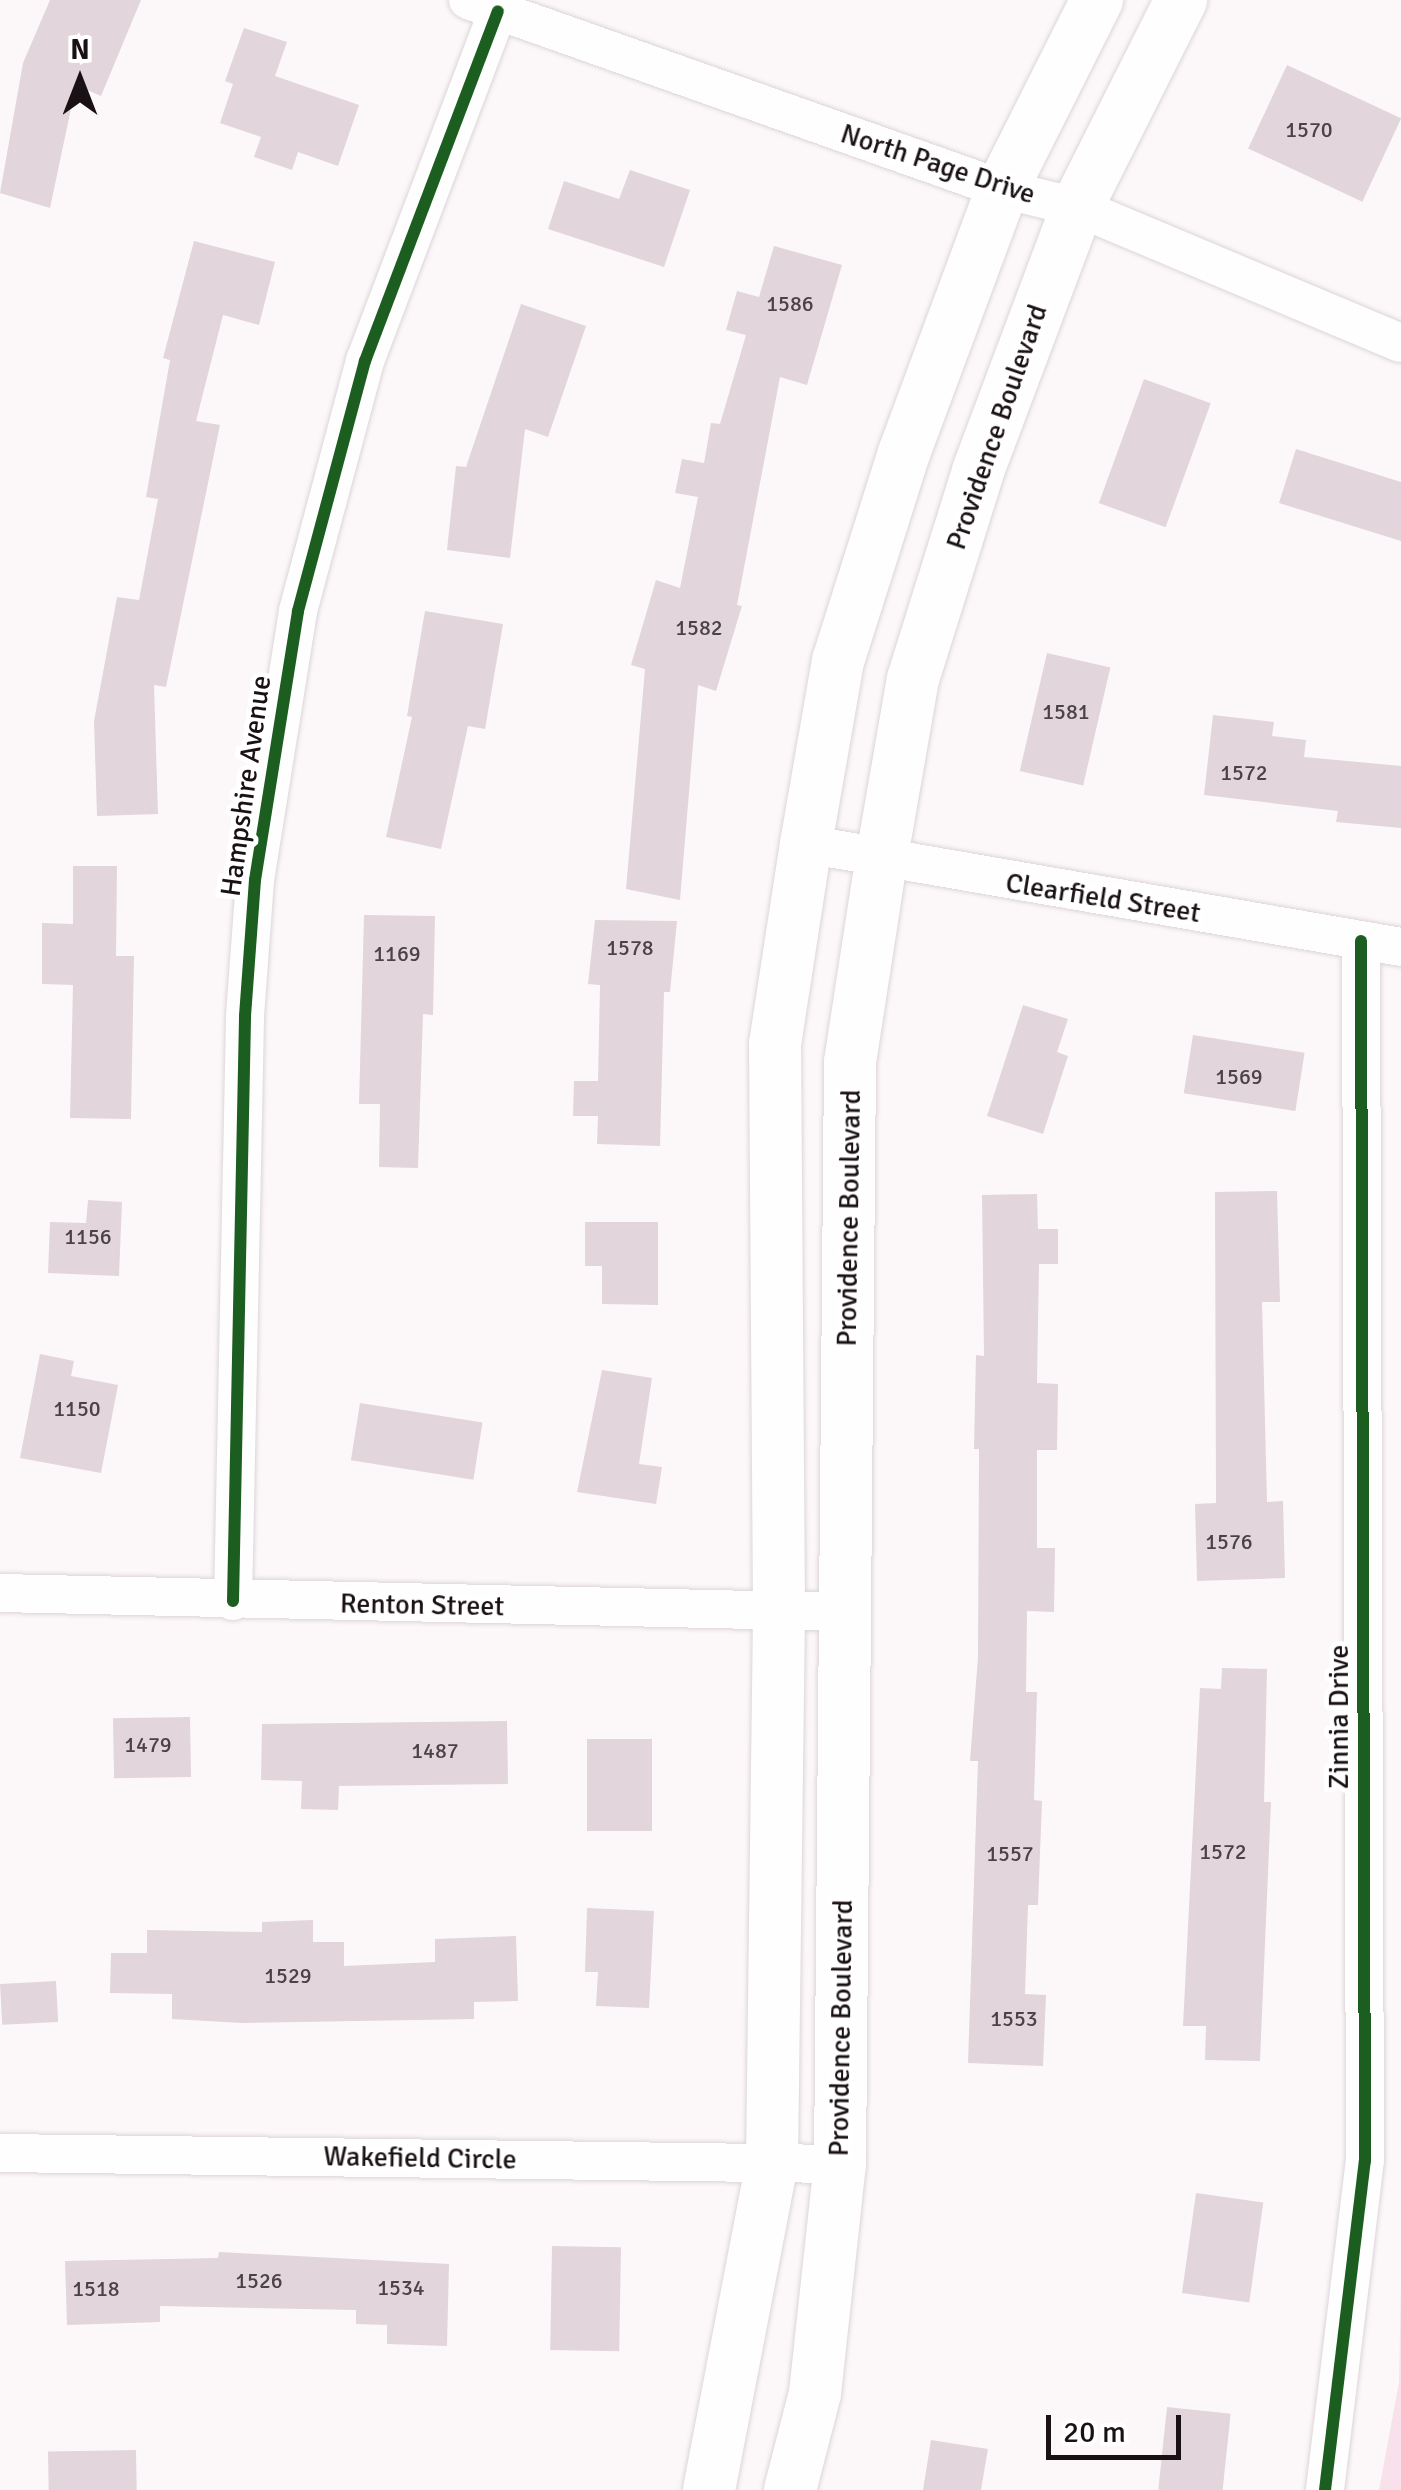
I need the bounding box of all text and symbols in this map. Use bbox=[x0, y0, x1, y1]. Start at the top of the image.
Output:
north arrow bbox=[30, 30, 130, 130]
text: N bbox=[70, 33, 90, 67]
street label: North Page Drive bbox=[836, 117, 1040, 211]
house number: 1570 bbox=[1285, 117, 1333, 143]
house number: 1586 bbox=[766, 291, 814, 317]
street label: Providence Boulevard bbox=[939, 300, 1055, 554]
house number: 1582 bbox=[675, 615, 723, 641]
street label: Hampshire Avenue bbox=[214, 673, 278, 899]
house number: 1581 bbox=[1042, 699, 1090, 725]
house number: 1572 bbox=[1220, 760, 1268, 786]
street label: Clearfield Street bbox=[1003, 866, 1203, 930]
house number: 1578 bbox=[606, 935, 654, 961]
house number: 1169 bbox=[373, 941, 421, 967]
house number: 1569 bbox=[1215, 1064, 1263, 1090]
street label: Providence Boulevard bbox=[830, 1089, 868, 1347]
house number: 1156 bbox=[64, 1224, 112, 1250]
house number: 1150 bbox=[53, 1396, 101, 1422]
house number: 1576 bbox=[1205, 1529, 1253, 1555]
street label: Renton Street bbox=[340, 1587, 504, 1623]
street label: Zinnia Drive bbox=[1322, 1645, 1356, 1789]
house number: 1479 bbox=[124, 1732, 172, 1758]
house number: 1487 bbox=[411, 1738, 459, 1764]
house number: 1572 bbox=[1199, 1839, 1247, 1865]
house number: 1557 bbox=[986, 1841, 1034, 1867]
street label: Providence Boulevard bbox=[822, 1899, 860, 2157]
house number: 1529 bbox=[264, 1963, 312, 1989]
house number: 1553 bbox=[990, 2006, 1038, 2032]
street label: Wakefield Circle bbox=[323, 2140, 517, 2176]
house number: 1526 bbox=[235, 2268, 283, 2294]
house number: 1534 bbox=[377, 2275, 425, 2301]
house number: 1518 bbox=[72, 2276, 120, 2302]
scale bar bbox=[1051, 2395, 1186, 2457]
text: 20 m bbox=[1063, 2414, 1126, 2451]

